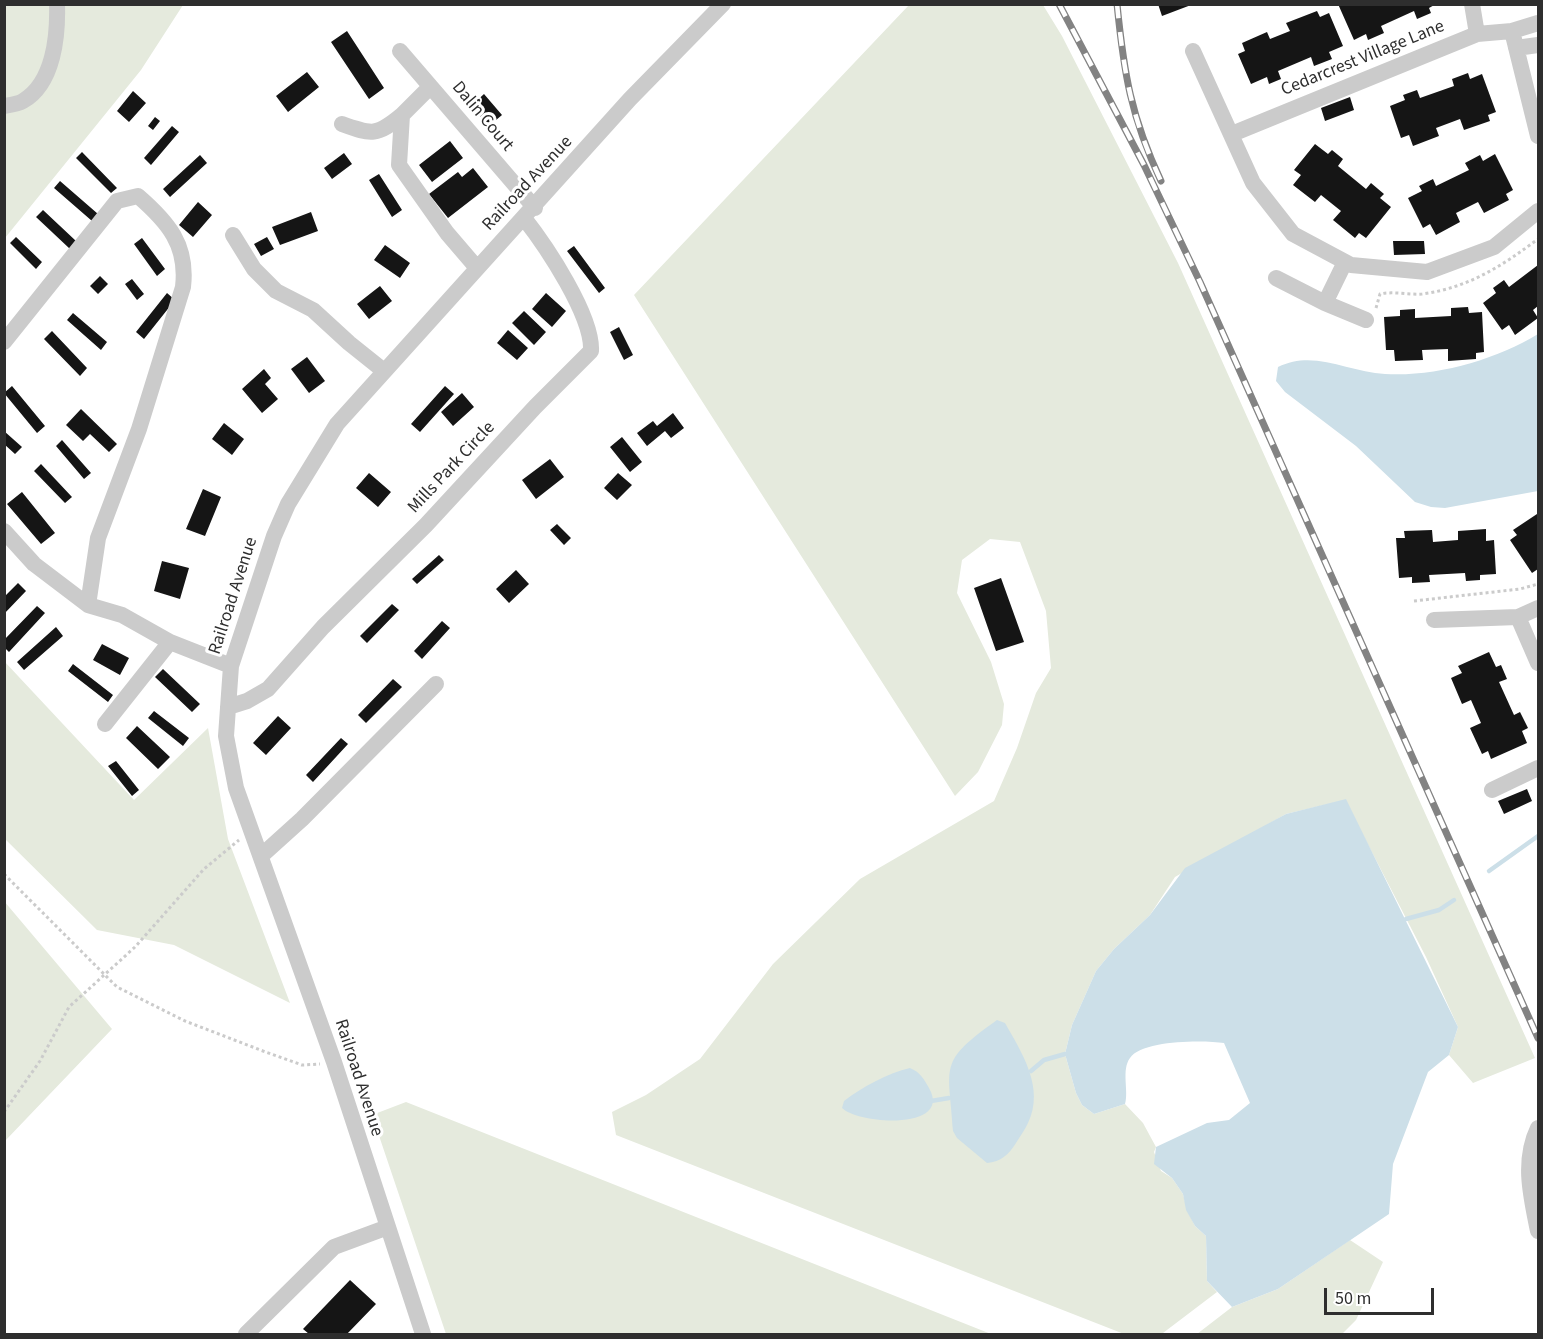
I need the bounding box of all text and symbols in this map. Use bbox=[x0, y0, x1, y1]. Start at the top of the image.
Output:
street label: Cedarcrest Village Lane bbox=[1278, 16, 1448, 102]
street label: Dalin Court bbox=[446, 78, 518, 156]
street label: Railroad Avenue bbox=[479, 132, 577, 236]
street label: Mills Park Circle bbox=[404, 418, 500, 518]
street label: Railroad Avenue bbox=[205, 535, 263, 657]
street label: Railroad Avenue bbox=[329, 1017, 387, 1139]
scale bar bbox=[1327, 1276, 1436, 1314]
text: 50 m bbox=[1335, 1286, 1371, 1311]

